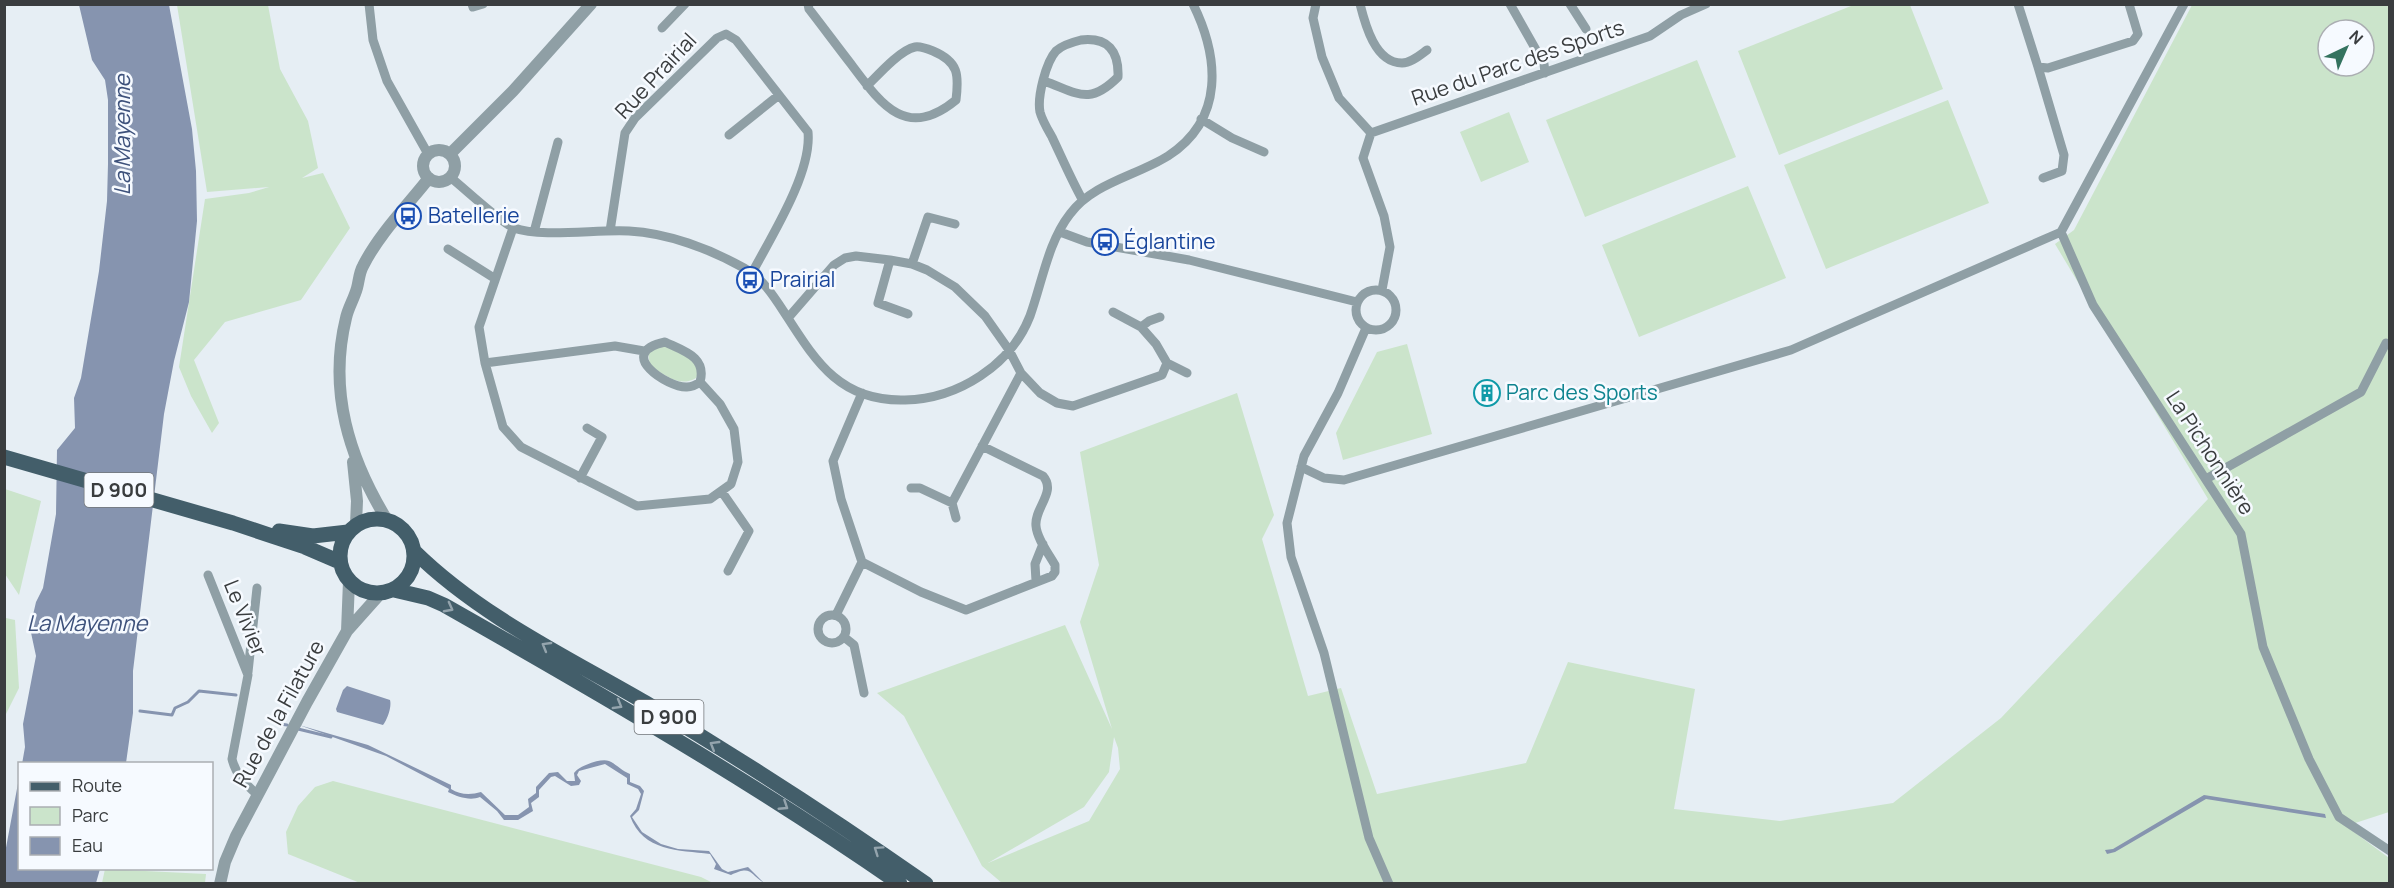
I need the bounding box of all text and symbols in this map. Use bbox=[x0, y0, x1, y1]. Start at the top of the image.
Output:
street label: Rue du Parc des Sports bbox=[1408, 12, 1628, 112]
north arrow bbox=[2316, 18, 2376, 78]
text: N bbox=[2345, 25, 2368, 49]
street label: Rue Prairial bbox=[608, 26, 702, 124]
water label: La Mayenne bbox=[107, 74, 137, 195]
bus stop icon: Batellerie bbox=[393, 201, 423, 231]
place label: Batellerie bbox=[428, 201, 520, 229]
bus stop icon: Églantine bbox=[1090, 227, 1120, 257]
place label: Églantine bbox=[1124, 227, 1215, 255]
bus stop icon: Prairial bbox=[735, 265, 765, 295]
place label: Prairial bbox=[770, 265, 835, 293]
building icon: Parc des Sports bbox=[1472, 378, 1502, 408]
place label: Parc des Sports bbox=[1506, 378, 1658, 406]
street label: La Pichonnière bbox=[2160, 385, 2261, 520]
road number: D 900 bbox=[84, 473, 154, 507]
street label: Le Vivier bbox=[218, 575, 274, 660]
one-way arrow bbox=[443, 601, 453, 612]
water label: La Mayenne bbox=[27, 608, 148, 638]
street label: Rue de la Filature bbox=[226, 635, 330, 792]
one-way arrow bbox=[542, 642, 552, 653]
one-way arrow bbox=[612, 698, 622, 709]
road number: D 900 bbox=[634, 700, 704, 734]
one-way arrow bbox=[710, 740, 720, 752]
legend bbox=[18, 762, 213, 870]
text: Route bbox=[72, 773, 122, 797]
one-way arrow bbox=[778, 799, 789, 810]
text: Parc bbox=[72, 803, 109, 827]
text: Eau bbox=[72, 833, 103, 857]
one-way arrow bbox=[874, 846, 885, 857]

